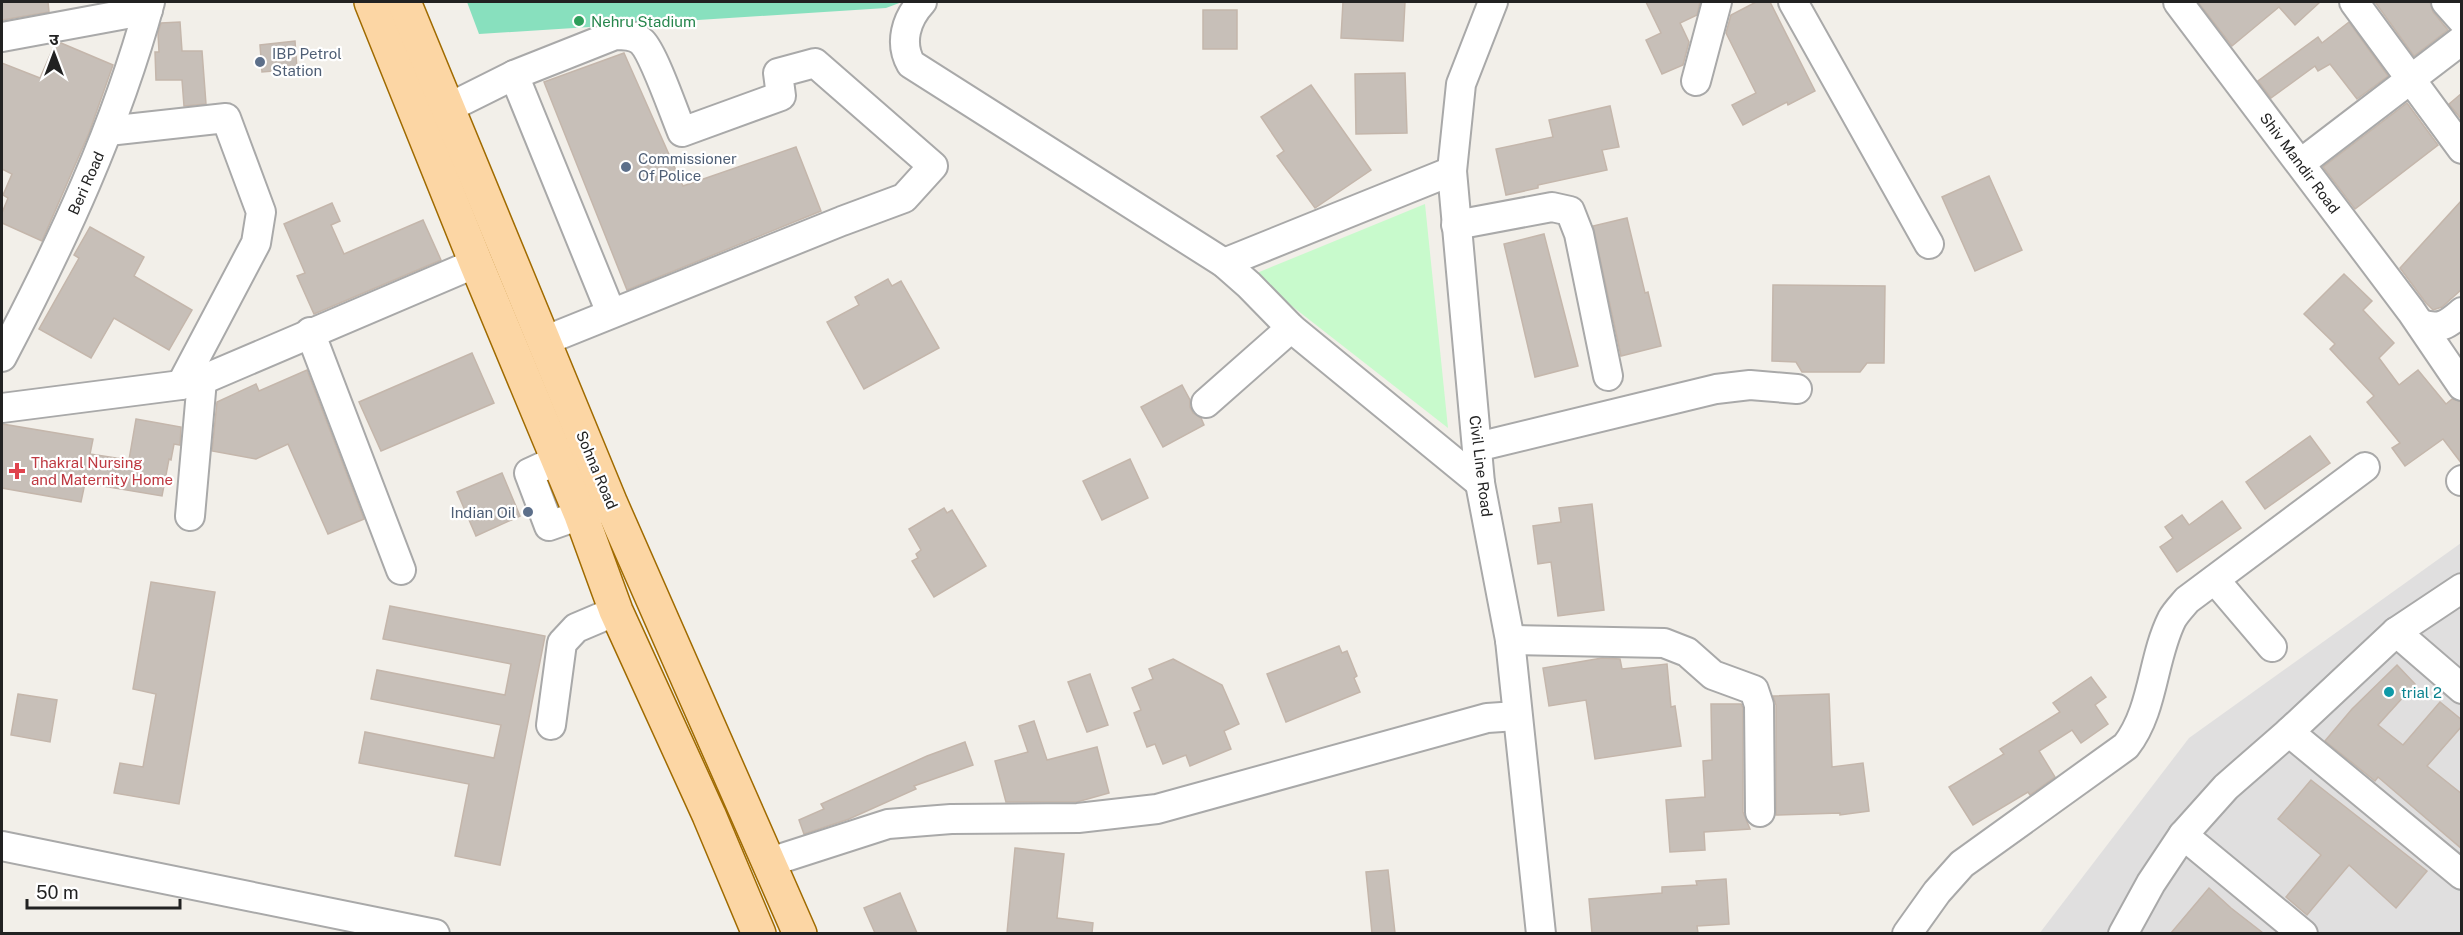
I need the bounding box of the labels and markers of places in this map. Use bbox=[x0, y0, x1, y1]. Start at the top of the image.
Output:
place label: Nehru Stadium bbox=[591, 13, 696, 30]
marker: Nehru Stadium bbox=[572, 14, 586, 28]
place label: IBP Petrol Station bbox=[272, 45, 342, 79]
marker: IBP Petrol Station bbox=[253, 55, 267, 69]
place label: Commissioner Of Police bbox=[638, 150, 737, 184]
marker: Commissioner Of Police bbox=[619, 160, 633, 174]
place label: Thakral Nursing and Maternity Home bbox=[31, 454, 173, 488]
marker: Thakral Nursing and Maternity Home bbox=[8, 462, 26, 480]
place label: Indian Oil bbox=[450, 504, 516, 521]
marker: Indian Oil bbox=[521, 505, 535, 519]
place label: trial 2 bbox=[2401, 684, 2442, 701]
marker: trial 2 bbox=[2382, 685, 2396, 699]

